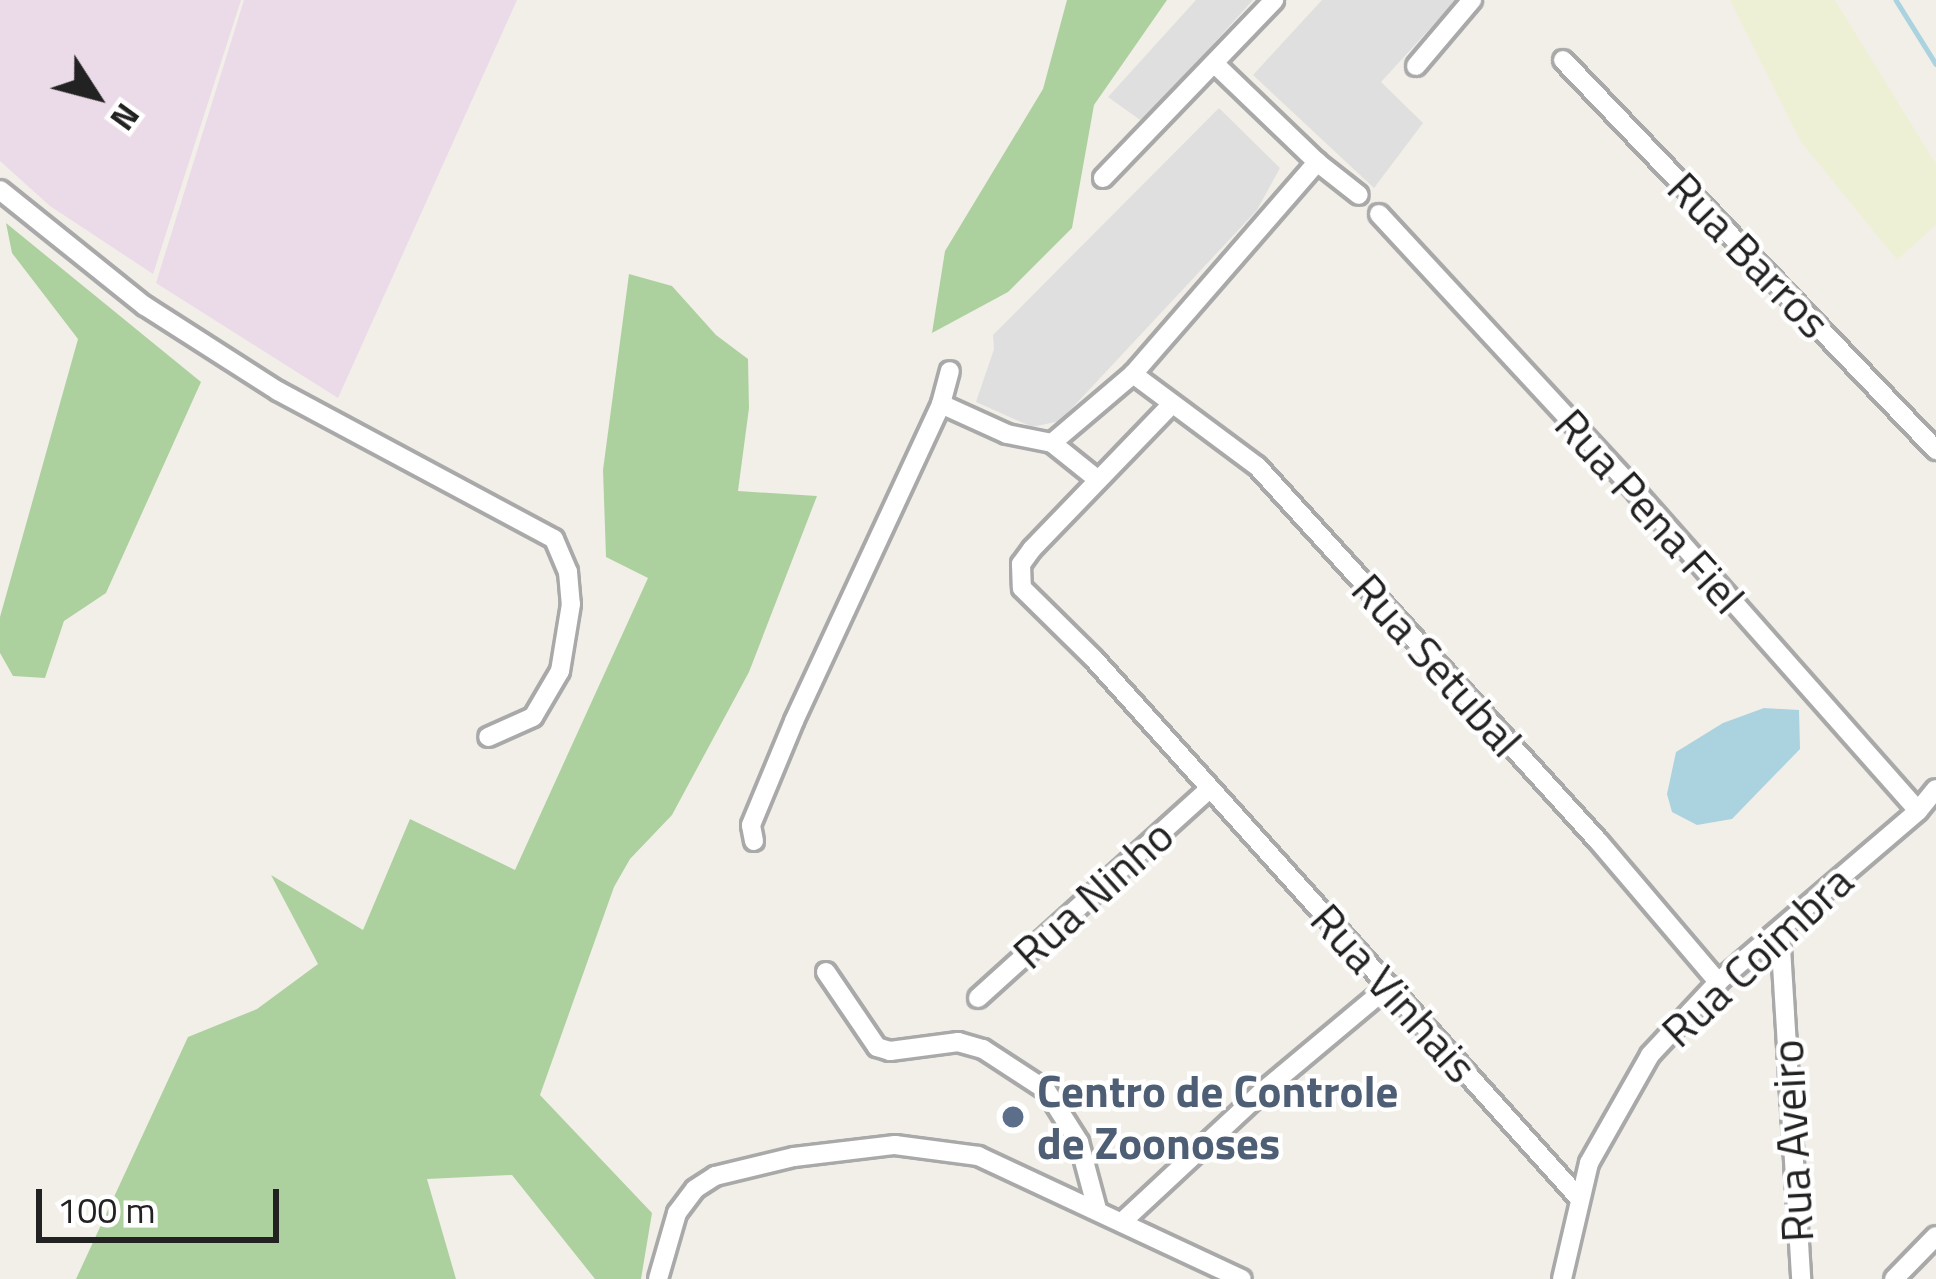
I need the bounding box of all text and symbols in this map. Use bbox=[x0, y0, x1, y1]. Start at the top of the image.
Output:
north arrow bbox=[36, 36, 156, 156]
text: N bbox=[98, 93, 152, 141]
street label: Rua Barros bbox=[1657, 161, 1841, 349]
street label: Rua Pena Fiel bbox=[1544, 398, 1756, 624]
street label: Rua Setubal bbox=[1341, 563, 1533, 767]
street label: Rua Ninho bbox=[1002, 808, 1184, 980]
street label: Rua Coimbra bbox=[1650, 854, 1864, 1058]
street label: Rua Vinhais bbox=[1300, 893, 1488, 1093]
street label: Rua Aveiro bbox=[1760, 1038, 1824, 1244]
place label: Centro de Controle de Zoonoses bbox=[1037, 1064, 1398, 1170]
marker: Centro de Controle de Zoonoses bbox=[1000, 1104, 1026, 1130]
scale bar bbox=[42, 1165, 285, 1239]
text: 100 m bbox=[57, 1182, 156, 1237]

